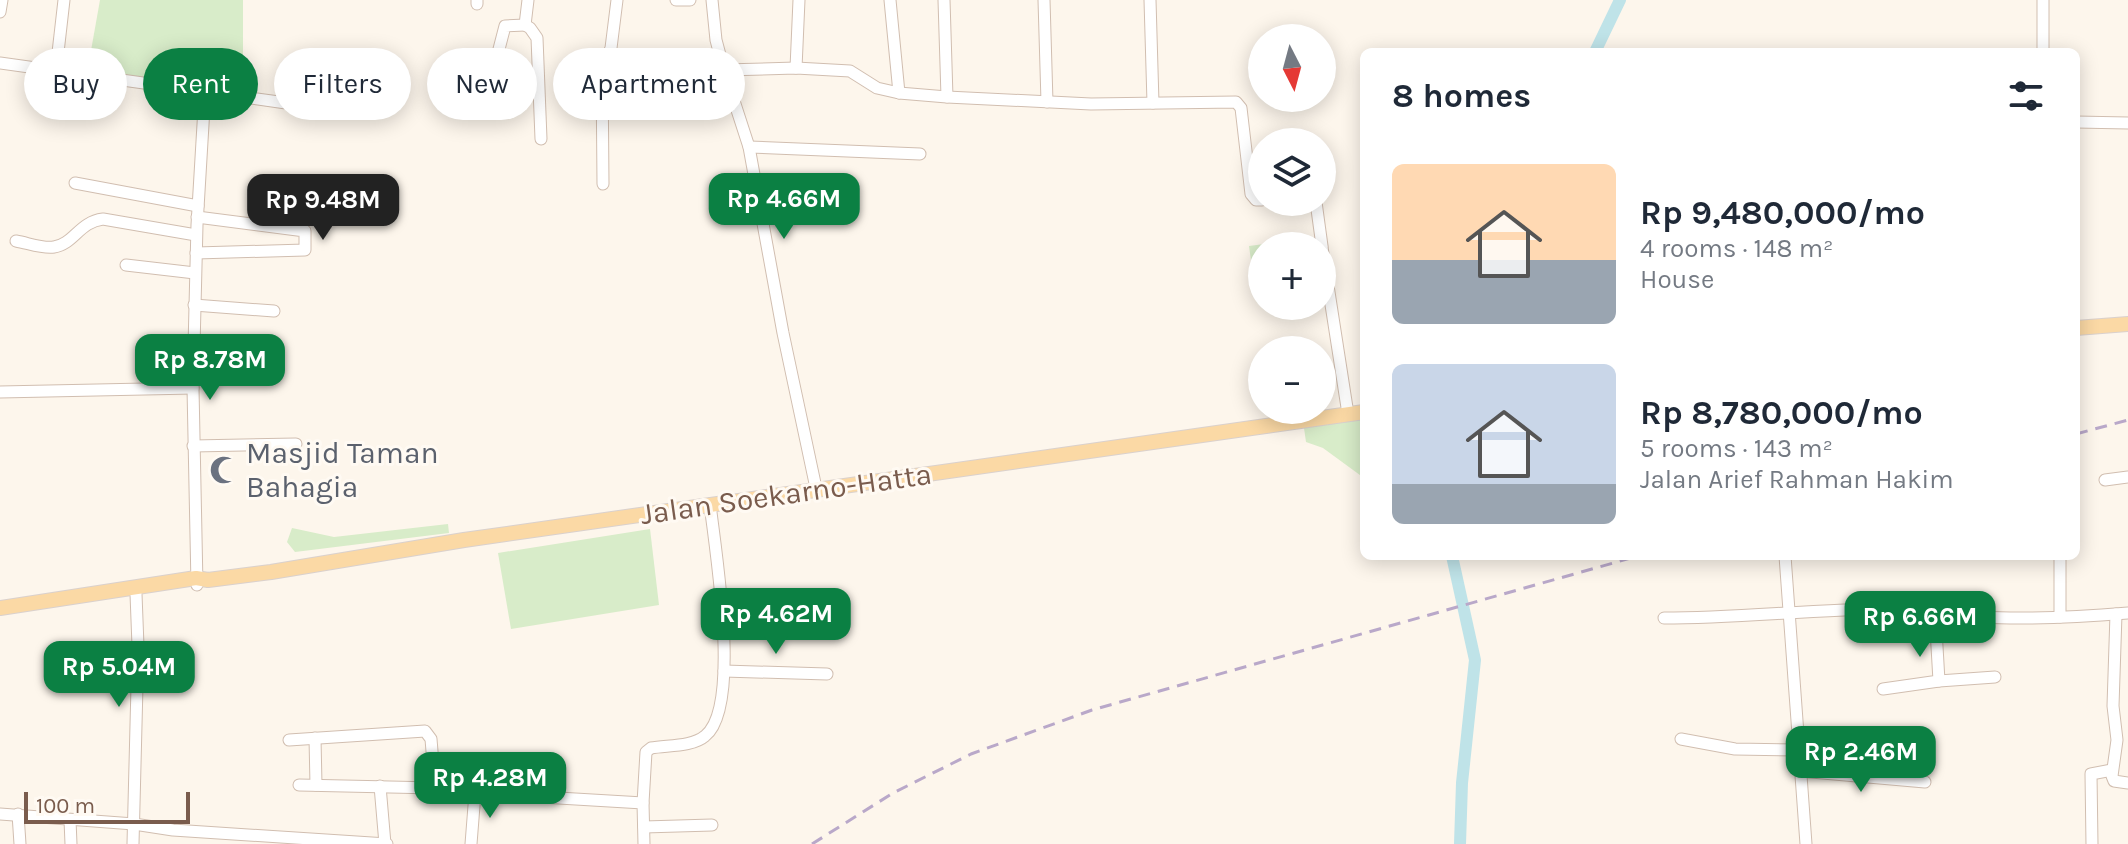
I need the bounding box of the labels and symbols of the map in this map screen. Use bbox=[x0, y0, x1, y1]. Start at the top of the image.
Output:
north arrow bbox=[1248, 24, 1336, 112]
pin: Rp 4.66M bbox=[701, 173, 867, 241]
pin: Rp 9.48M bbox=[240, 174, 406, 242]
pin: Rp 8.78M bbox=[127, 334, 293, 402]
place label: Masjid Taman Bahagia bbox=[246, 435, 439, 505]
mosque icon: Masjid Taman Bahagia bbox=[209, 455, 239, 485]
street label: Jalan Soekarno-Hatta bbox=[638, 456, 934, 532]
pin: Rp 4.62M bbox=[693, 588, 859, 656]
pin: Rp 6.66M bbox=[1837, 591, 2003, 659]
pin: Rp 5.04M bbox=[36, 641, 202, 709]
pin: Rp 2.46M bbox=[1778, 726, 1944, 794]
pin: Rp 4.28M bbox=[407, 752, 573, 820]
scale bar bbox=[24, 788, 190, 824]

